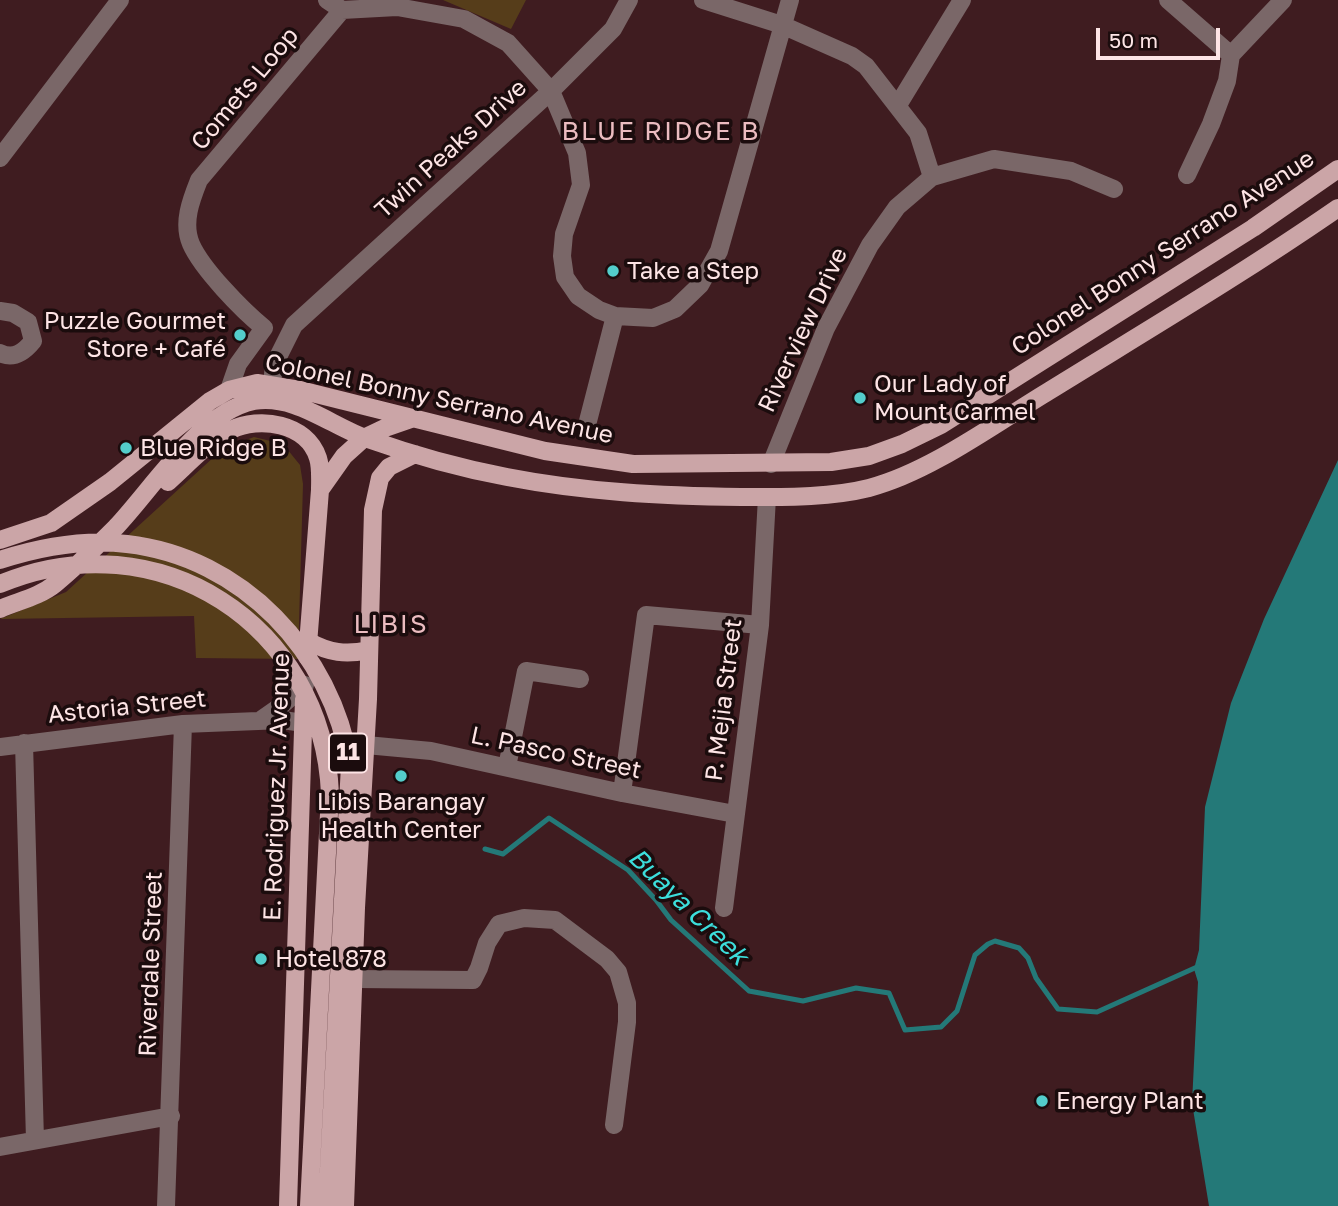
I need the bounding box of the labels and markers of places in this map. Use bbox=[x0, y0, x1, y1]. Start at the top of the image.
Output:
place label: Take a Step bbox=[627, 257, 759, 285]
marker: Take a Step bbox=[605, 263, 621, 279]
place label: Puzzle Gourmet Store + Café bbox=[44, 307, 226, 363]
marker: Puzzle Gourmet Store + Café bbox=[232, 327, 248, 343]
place label: Our Lady of Mount Carmel bbox=[874, 370, 1036, 426]
marker: Our Lady of Mount Carmel bbox=[852, 390, 868, 406]
place label: Blue Ridge B bbox=[140, 434, 286, 462]
marker: Blue Ridge B bbox=[118, 440, 134, 456]
marker: Libis Barangay Health Center bbox=[393, 768, 409, 784]
place label: Libis Barangay Health Center bbox=[317, 788, 485, 844]
place label: Hotel 878 bbox=[275, 945, 387, 973]
marker: Hotel 878 bbox=[253, 951, 269, 967]
place label: Energy Plant bbox=[1056, 1087, 1204, 1115]
marker: Energy Plant bbox=[1034, 1093, 1050, 1109]

